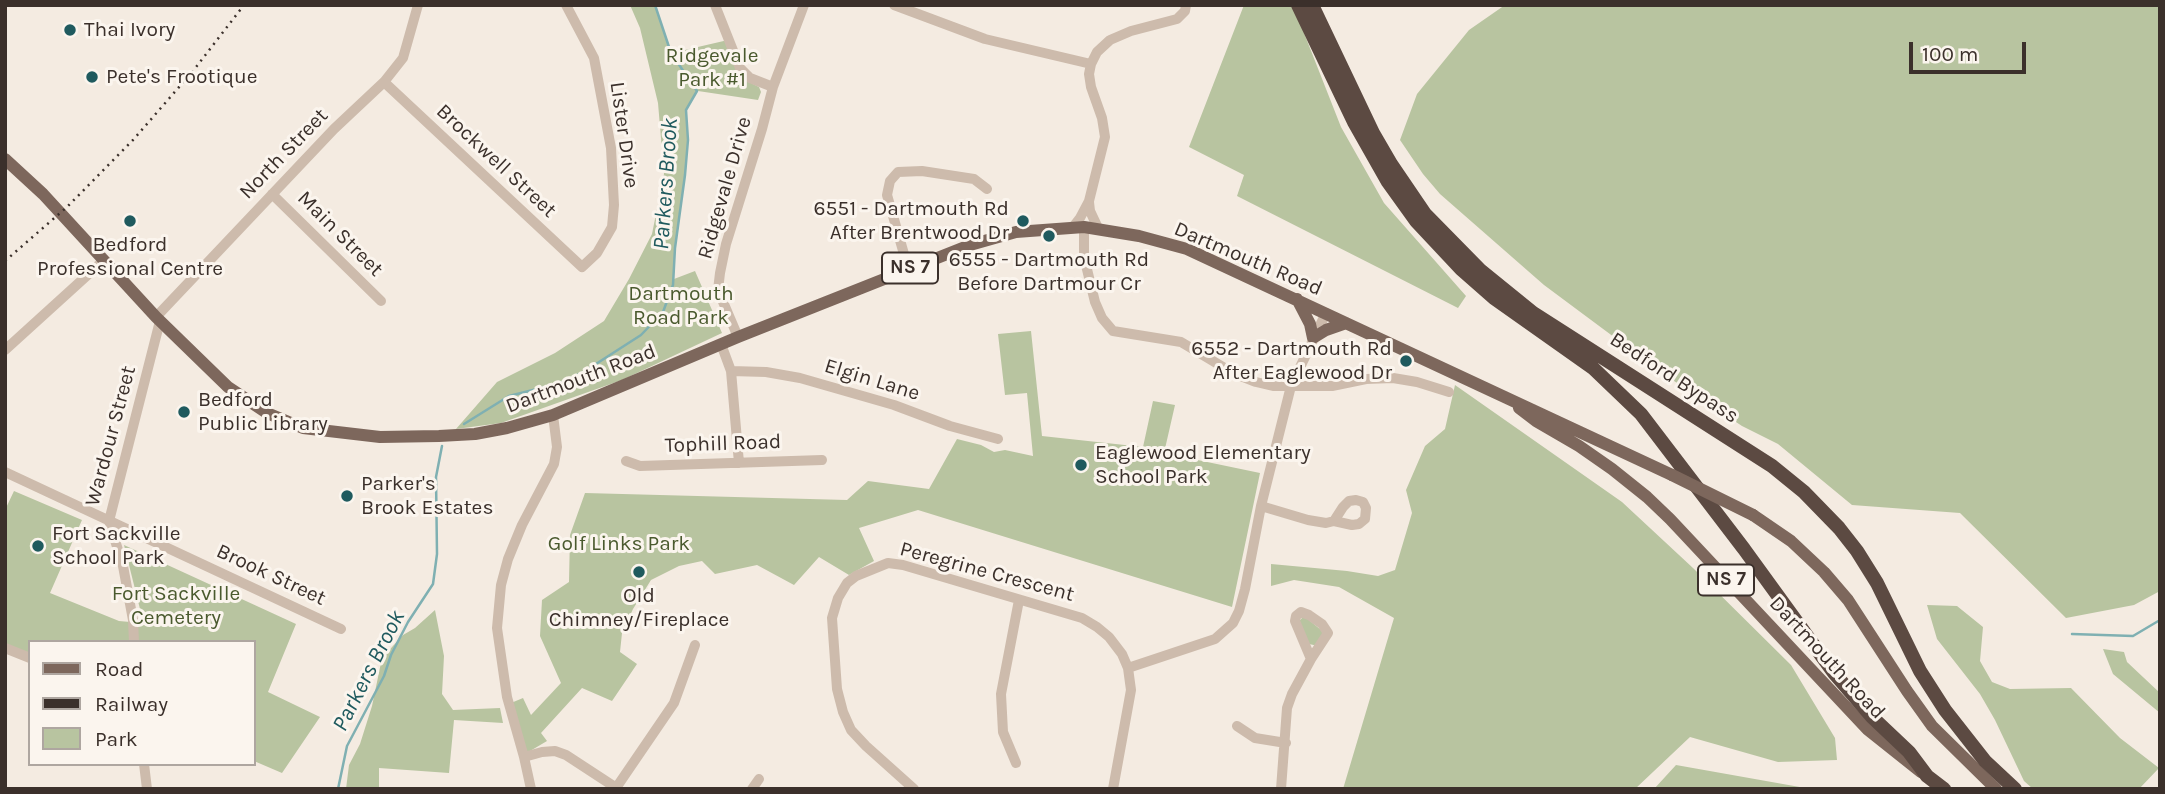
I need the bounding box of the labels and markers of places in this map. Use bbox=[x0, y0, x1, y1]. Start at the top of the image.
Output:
place label: Thai Ivory bbox=[84, 17, 175, 43]
marker: Thai Ivory bbox=[62, 22, 78, 38]
place label: Pete's Frootique bbox=[106, 64, 257, 90]
marker: Pete's Frootique bbox=[84, 69, 100, 85]
place label: 6551 - Dartmouth Rd After Brentwood Dr bbox=[813, 196, 1009, 246]
marker: Bedford Professional Centre bbox=[122, 213, 138, 229]
marker: 6551 - Dartmouth Rd After Brentwood Dr bbox=[1015, 213, 1031, 229]
marker: 6555 - Dartmouth Rd Before Dartmour Cr bbox=[1041, 228, 1057, 244]
place label: Bedford Professional Centre bbox=[37, 232, 223, 282]
place label: 6555 - Dartmouth Rd Before Dartmour Cr bbox=[949, 247, 1149, 297]
place label: 6552 - Dartmouth Rd After Eaglewood Dr bbox=[1191, 336, 1392, 386]
marker: 6552 - Dartmouth Rd After Eaglewood Dr bbox=[1398, 353, 1414, 369]
place label: Bedford Public Library bbox=[198, 387, 328, 437]
marker: Bedford Public Library bbox=[176, 404, 192, 420]
place label: Eaglewood Elementary School Park bbox=[1095, 440, 1311, 490]
marker: Eaglewood Elementary School Park bbox=[1073, 457, 1089, 473]
place label: Parker's Brook Estates bbox=[361, 471, 493, 521]
marker: Parker's Brook Estates bbox=[339, 488, 355, 504]
place label: Fort Sackville School Park bbox=[52, 521, 181, 571]
marker: Fort Sackville School Park bbox=[30, 538, 46, 554]
marker: Old Chimney/Fireplace bbox=[631, 564, 647, 580]
place label: Old Chimney/Fireplace bbox=[549, 583, 729, 633]

